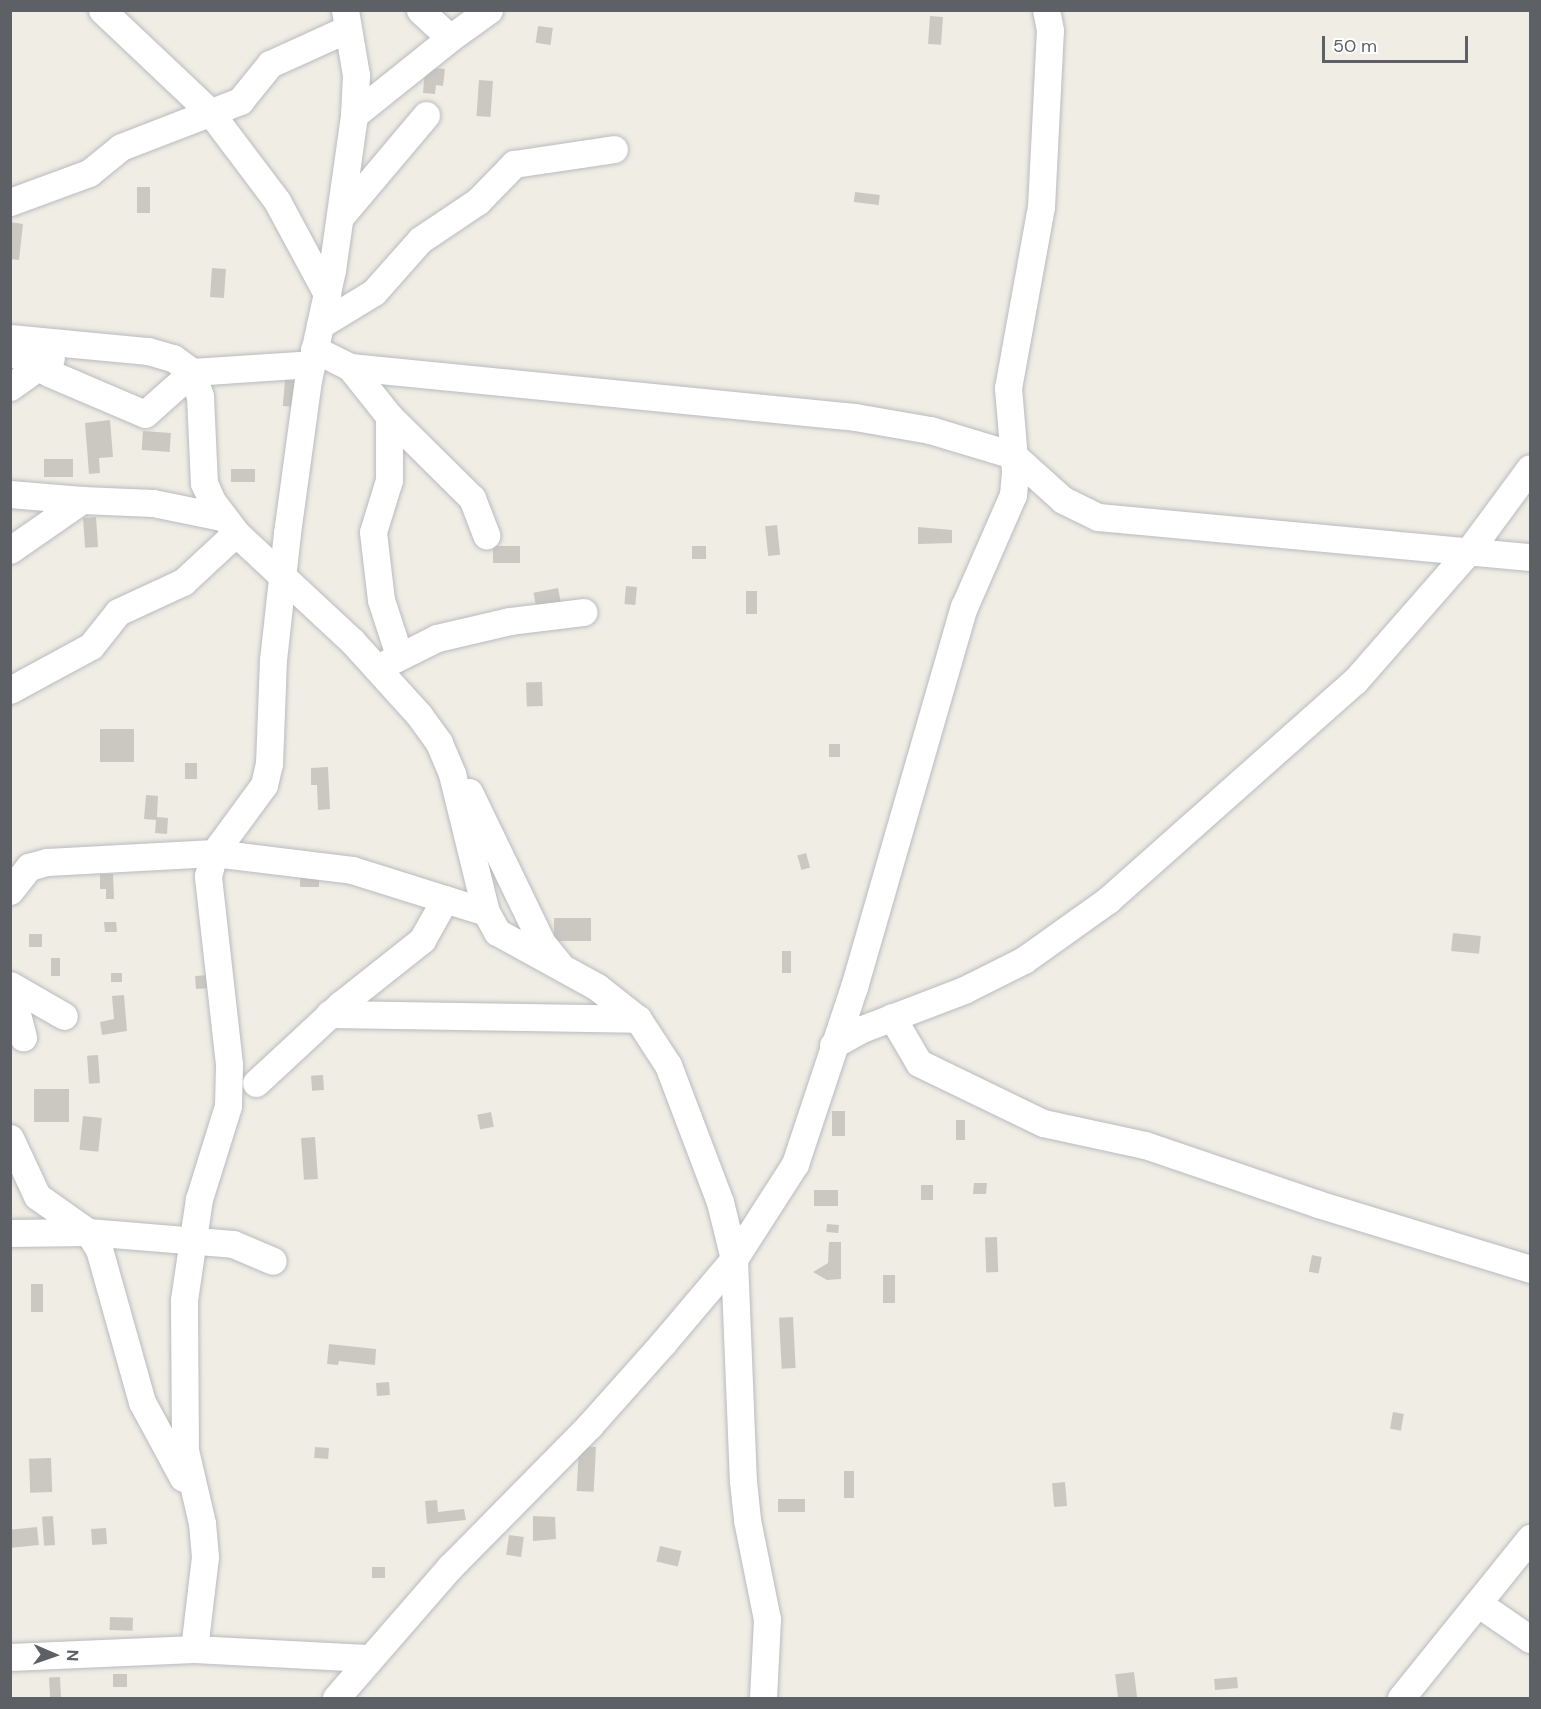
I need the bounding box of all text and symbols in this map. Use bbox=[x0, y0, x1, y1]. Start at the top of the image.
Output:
scale bar bbox=[1325, 24, 1470, 62]
text: 50 m bbox=[1333, 34, 1377, 58]
north arrow bbox=[24, 1625, 84, 1685]
text: N bbox=[62, 1649, 83, 1662]

